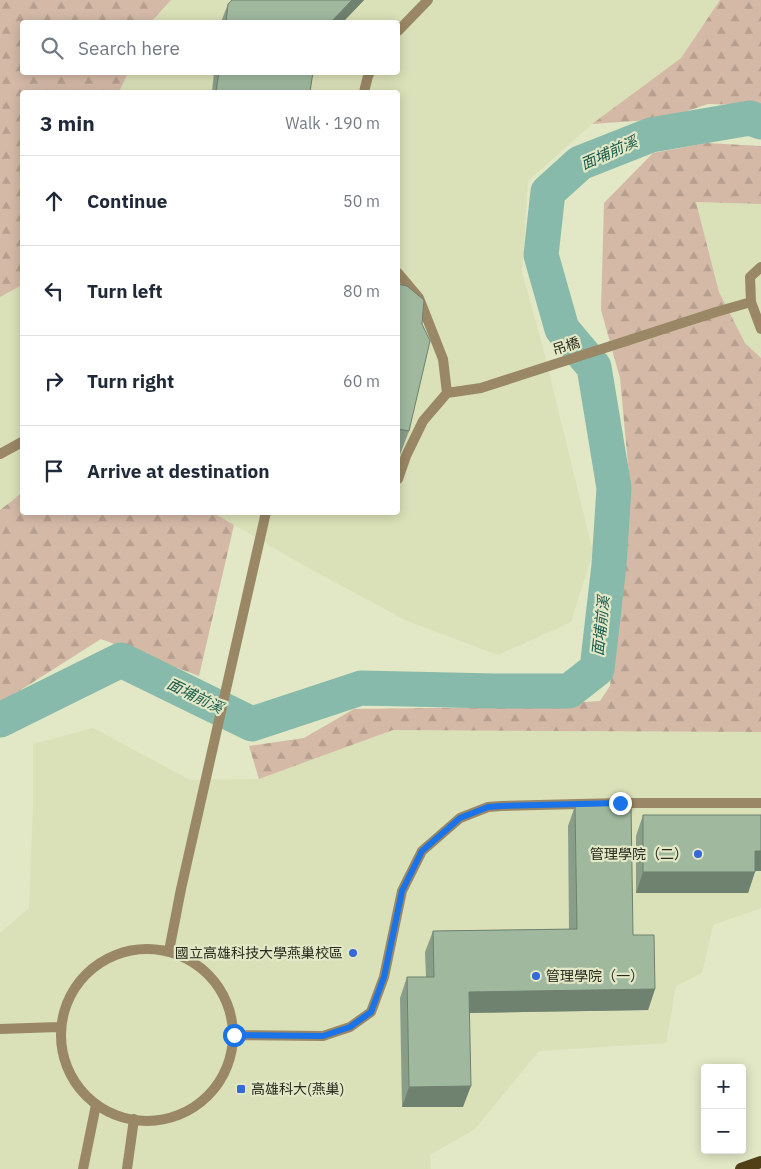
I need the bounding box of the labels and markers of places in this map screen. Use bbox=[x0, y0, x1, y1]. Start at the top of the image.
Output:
place label: 管理學院（二） bbox=[590, 845, 688, 863]
marker: 管理學院（二） bbox=[692, 848, 704, 860]
place label: 國立高雄科技大學燕巢校區 bbox=[175, 944, 343, 962]
marker: 國立高雄科技大學燕巢校區 bbox=[347, 947, 359, 959]
place label: 管理學院（一） bbox=[546, 967, 644, 985]
marker: 管理學院（一） bbox=[530, 970, 542, 982]
place label: 高雄科大(燕巢) bbox=[251, 1080, 344, 1098]
marker: 高雄科大(燕巢) bbox=[235, 1083, 247, 1095]

